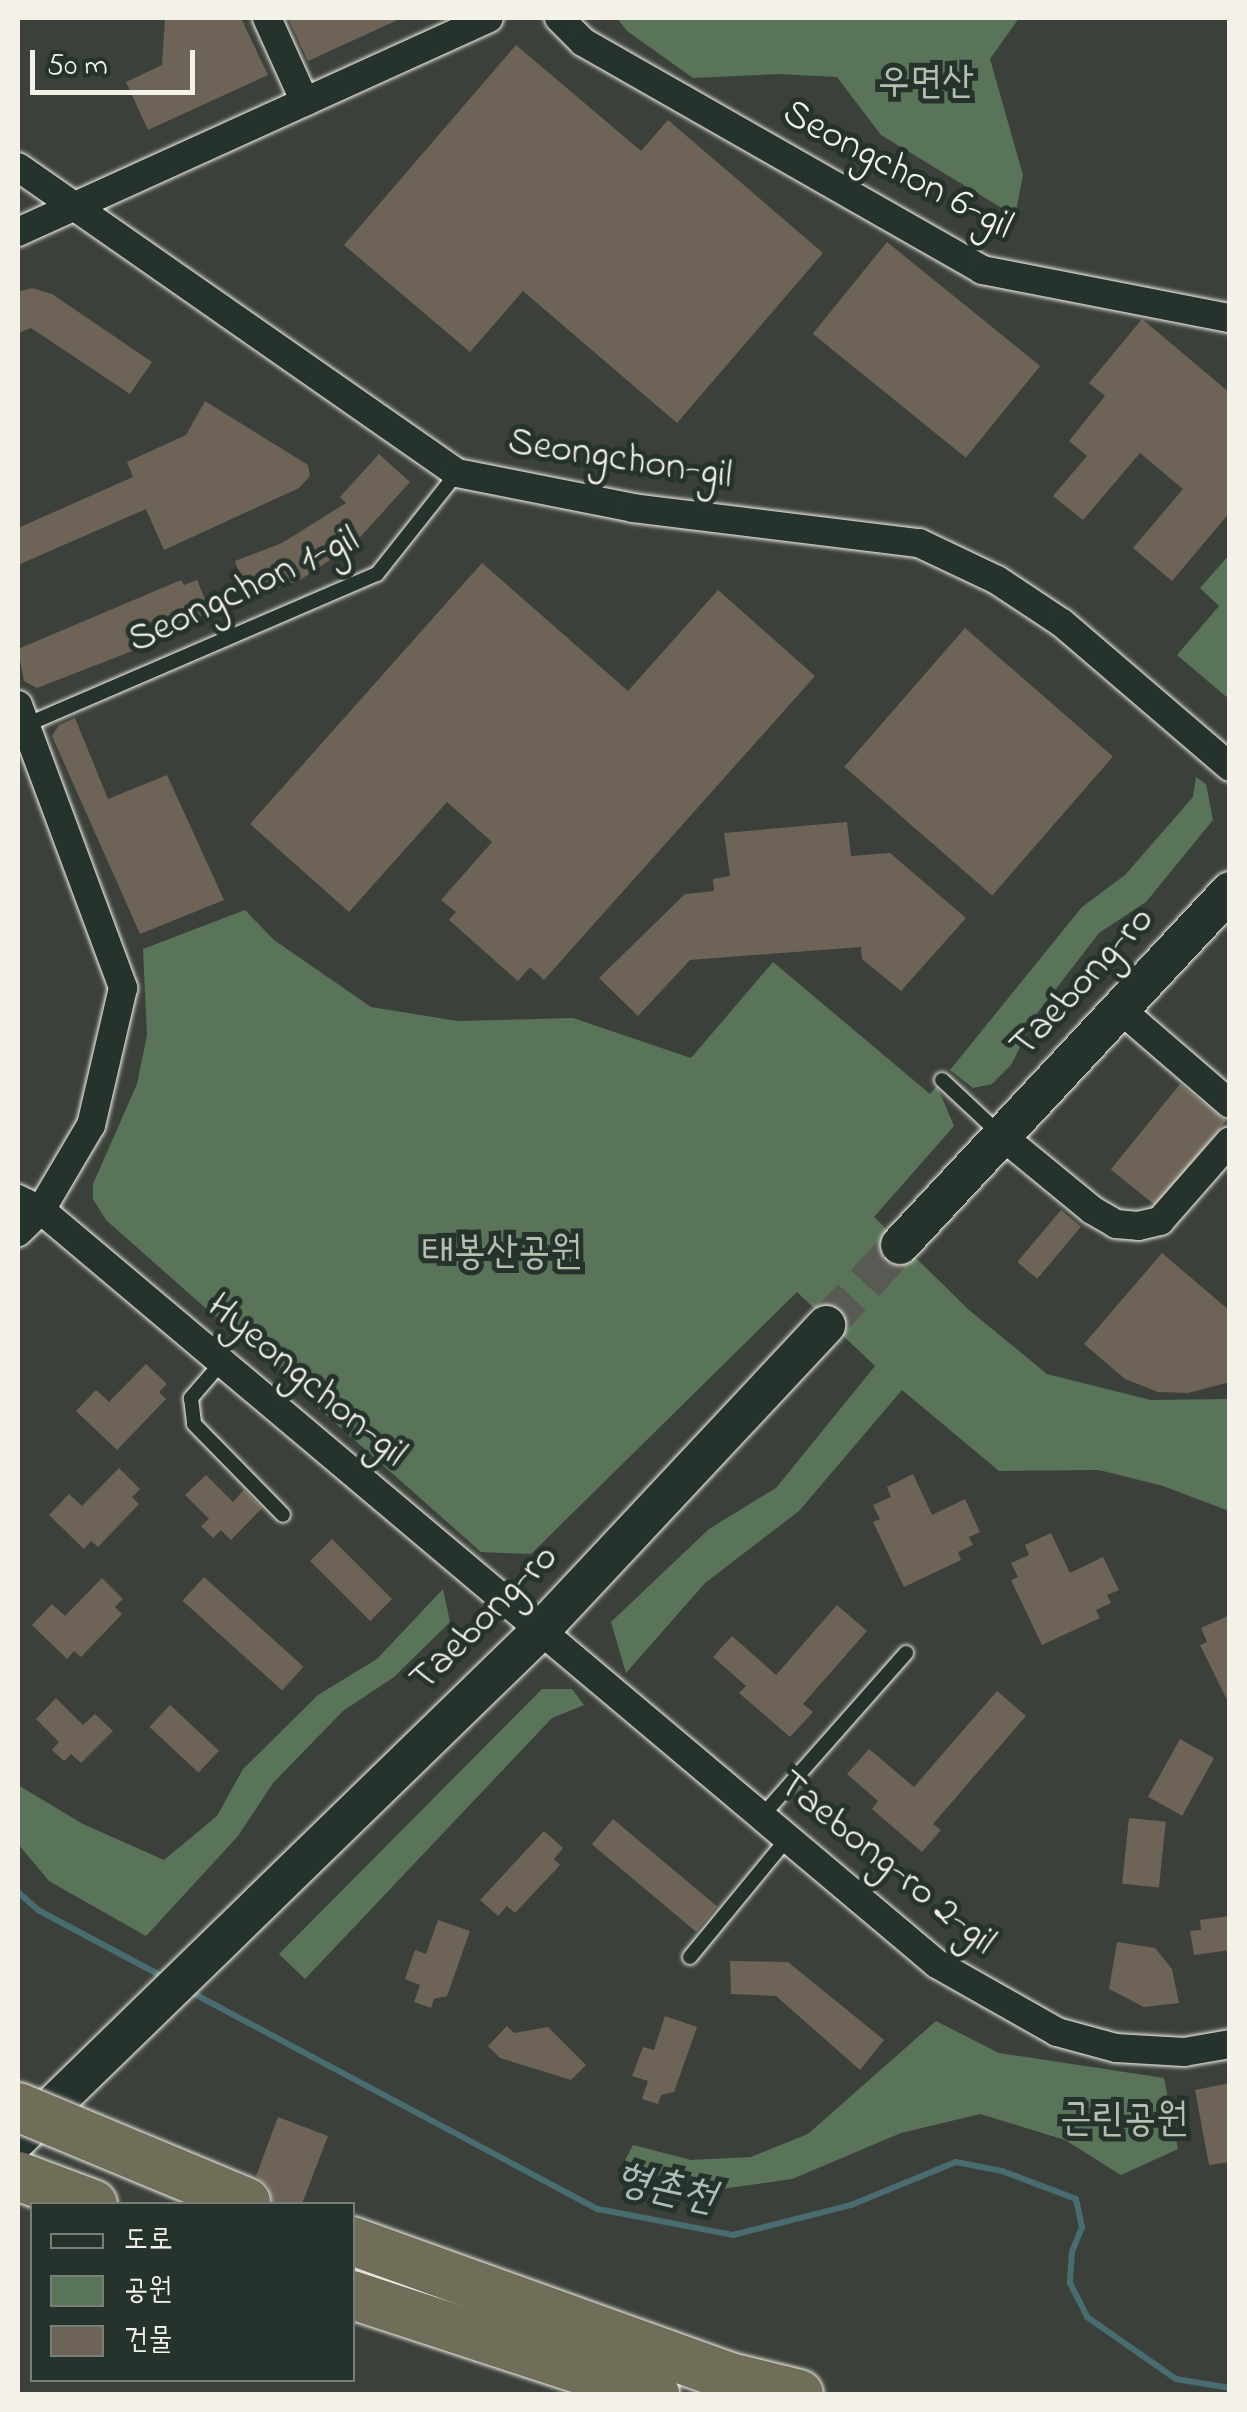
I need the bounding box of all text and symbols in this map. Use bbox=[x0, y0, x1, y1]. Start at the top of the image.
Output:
scale bar bbox=[35, 30, 200, 92]
text: 50 m bbox=[47, 45, 108, 89]
park label: 우면산 bbox=[878, 60, 974, 108]
street label: Seongchon 6-gil bbox=[774, 90, 1020, 252]
street label: Seongchon-gil bbox=[504, 419, 736, 501]
street label: Seongchon 1-gil bbox=[121, 517, 367, 665]
street label: Taebong-ro bbox=[1001, 897, 1165, 1069]
park label: 태봉산공원 bbox=[422, 1230, 582, 1278]
street label: Hyeongchon-gil bbox=[196, 1284, 416, 1478]
street label: Taebong-ro bbox=[401, 1535, 569, 1703]
street label: Taebong-ro 2-gil bbox=[767, 1761, 1005, 1967]
park label: 근린공원 bbox=[1060, 2097, 1188, 2145]
water label: 형촌천 bbox=[610, 2155, 720, 2225]
legend bbox=[30, 2202, 355, 2382]
text: 도로 bbox=[124, 2219, 172, 2263]
text: 공원 bbox=[124, 2269, 172, 2313]
text: 건물 bbox=[124, 2319, 172, 2363]

